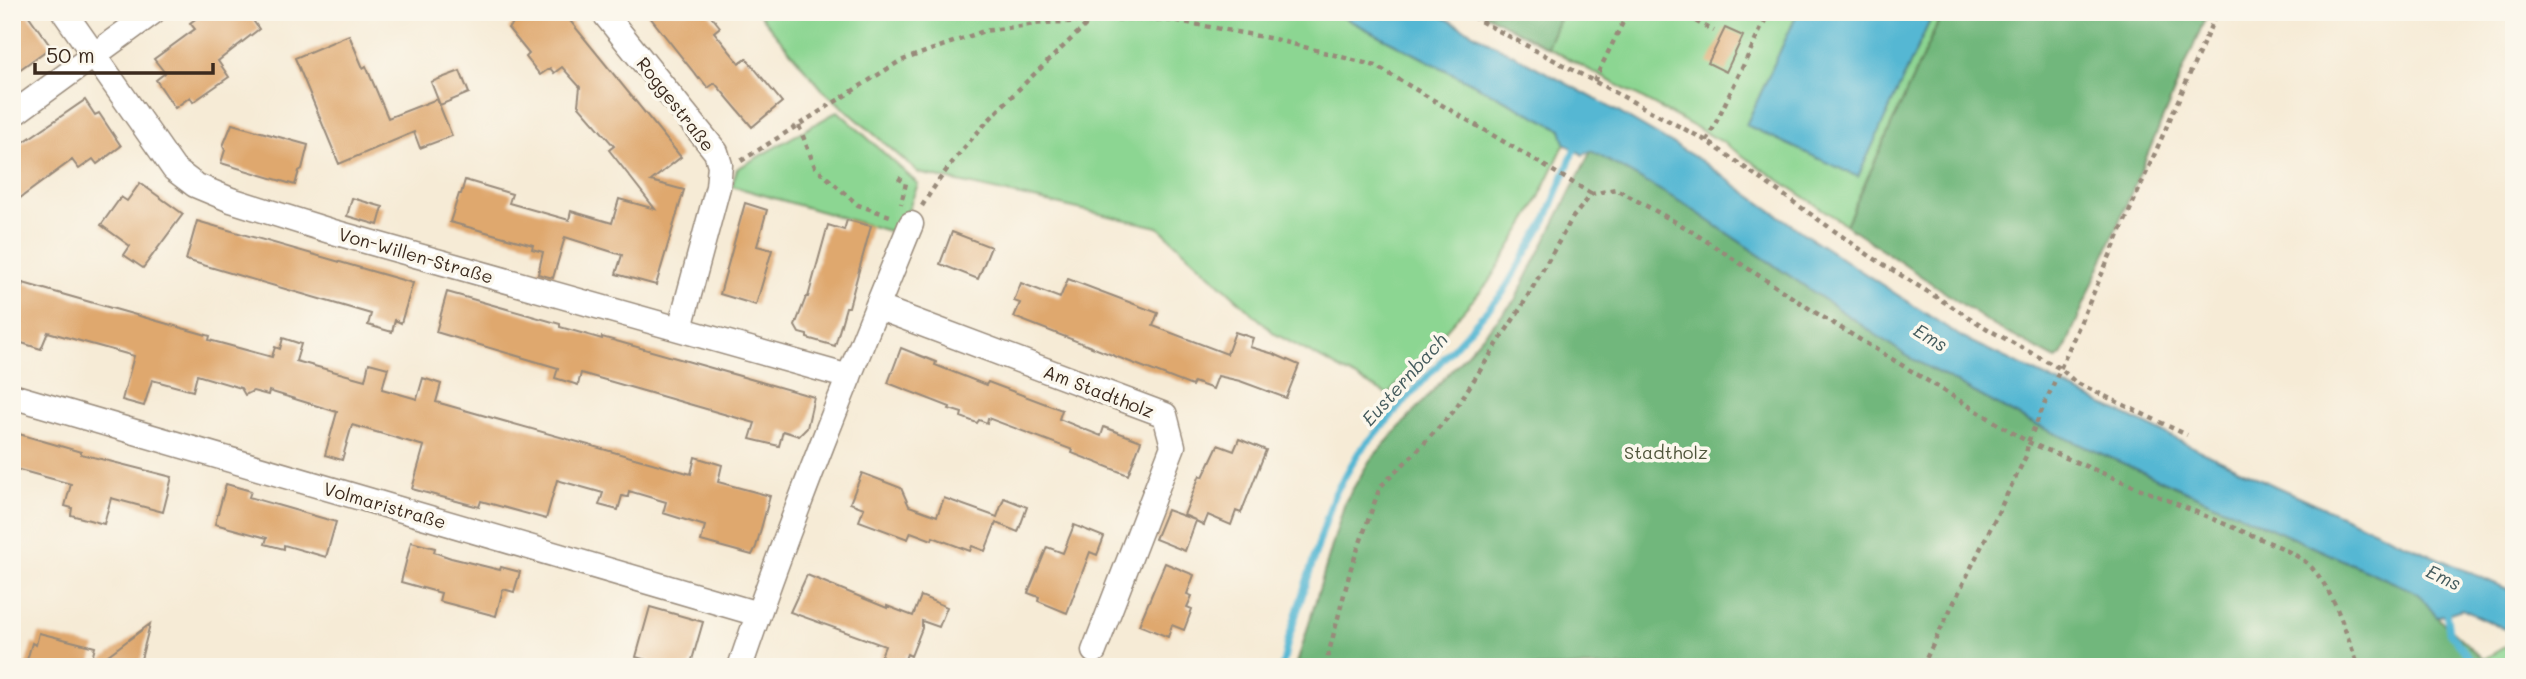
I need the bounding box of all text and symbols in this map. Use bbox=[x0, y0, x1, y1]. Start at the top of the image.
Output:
scale bar bbox=[35, 32, 214, 76]
text: 50 m bbox=[46, 41, 95, 68]
street label: Roggestraße bbox=[632, 52, 720, 156]
street label: Von-Willen-Straße bbox=[336, 221, 496, 289]
water label: Ems bbox=[1909, 317, 1953, 357]
water label: Eusternbach bbox=[1356, 327, 1452, 431]
street label: Am Stadtholz bbox=[1040, 359, 1158, 423]
park label: Stadtholz bbox=[1624, 440, 1708, 464]
street label: Volmaristraße bbox=[321, 476, 449, 534]
water label: Ems bbox=[2423, 558, 2465, 596]

